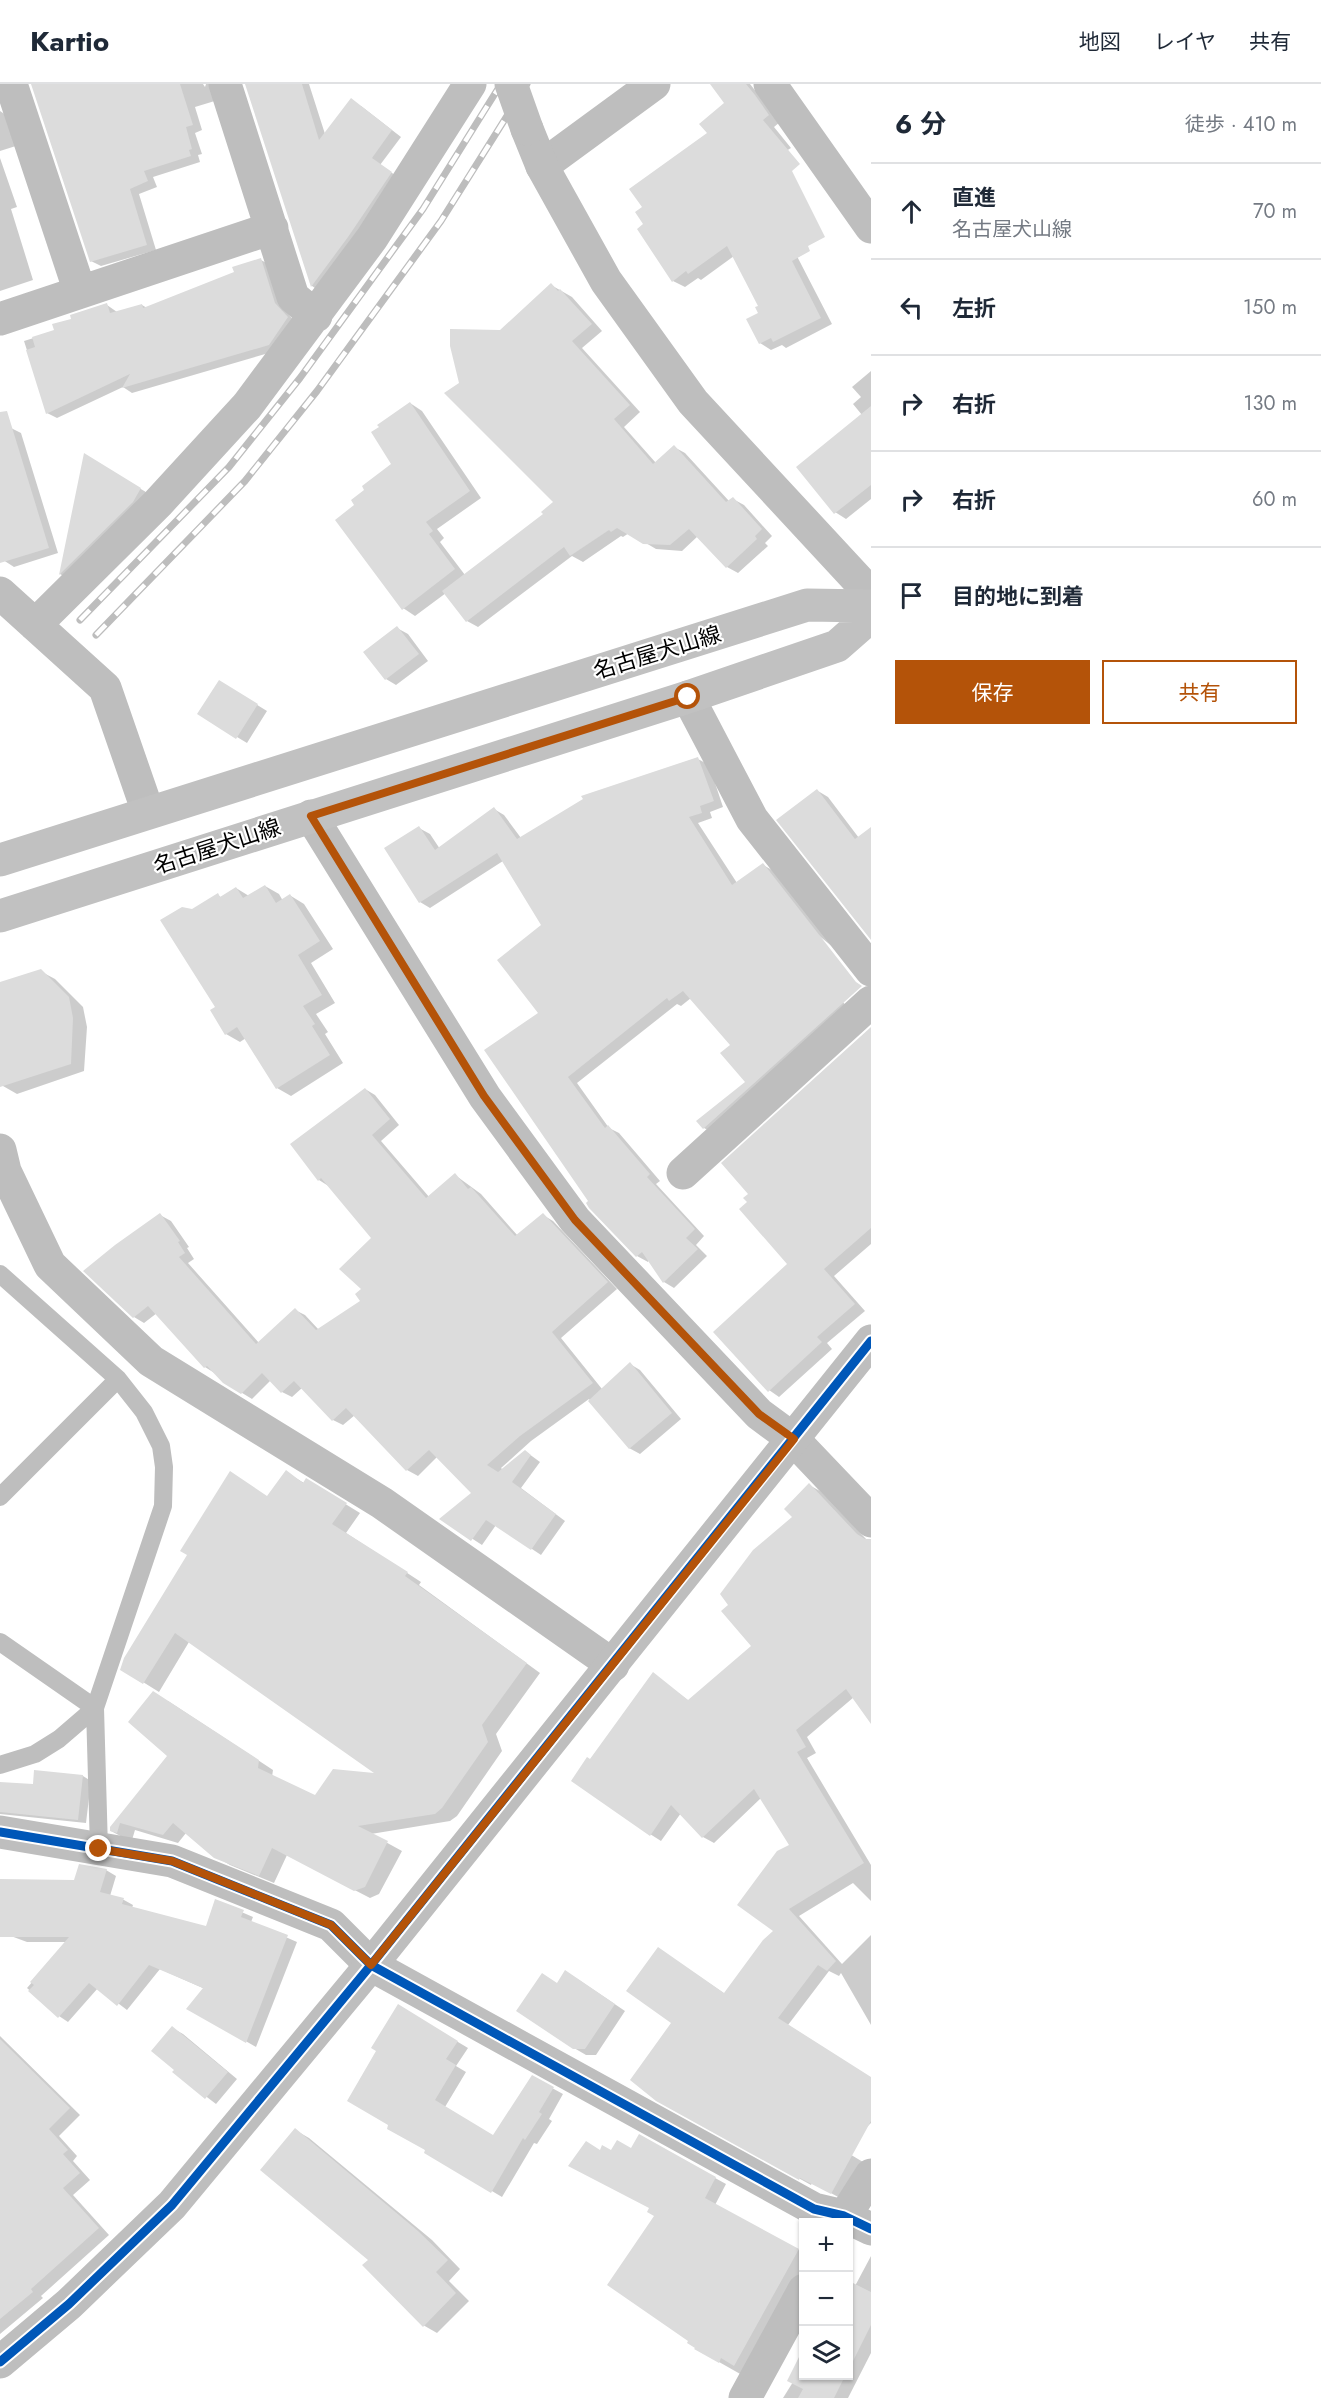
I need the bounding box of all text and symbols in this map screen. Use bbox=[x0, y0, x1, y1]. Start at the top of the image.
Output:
text: Kartio bbox=[30, 21, 109, 62]
text: 地図 bbox=[1079, 27, 1121, 57]
text: レイヤ bbox=[1154, 27, 1216, 57]
text: 共有 bbox=[1249, 27, 1291, 57]
text: 6 分 bbox=[895, 105, 946, 143]
text: 徒歩 · 410 m bbox=[1185, 110, 1297, 139]
text: 直進 bbox=[952, 181, 996, 213]
icon: ahead bbox=[895, 195, 928, 228]
text: 70 m bbox=[1253, 197, 1297, 226]
text: 名古屋犬山線 bbox=[952, 215, 1072, 244]
icon: left bbox=[895, 291, 928, 324]
text: 左折 bbox=[952, 292, 996, 324]
text: 150 m bbox=[1243, 293, 1297, 322]
icon: right bbox=[895, 387, 928, 420]
text: 右折 bbox=[952, 388, 996, 420]
text: 130 m bbox=[1243, 389, 1297, 418]
icon: right bbox=[895, 483, 928, 516]
text: 右折 bbox=[952, 484, 996, 516]
text: 60 m bbox=[1252, 485, 1297, 514]
icon: arrive bbox=[895, 579, 928, 612]
text: 目的地に到着 bbox=[952, 580, 1084, 612]
street label: 名古屋犬山線 bbox=[589, 617, 725, 687]
button: 保存 bbox=[895, 660, 1090, 724]
button: 共有 bbox=[1102, 660, 1297, 724]
route start bbox=[674, 683, 700, 709]
street label: 名古屋犬山線 bbox=[149, 810, 285, 882]
route end bbox=[85, 1835, 111, 1861]
map controls bbox=[799, 2218, 853, 2380]
button: + bbox=[799, 2218, 853, 2272]
button: − bbox=[799, 2272, 853, 2326]
button: layers bbox=[799, 2326, 853, 2380]

